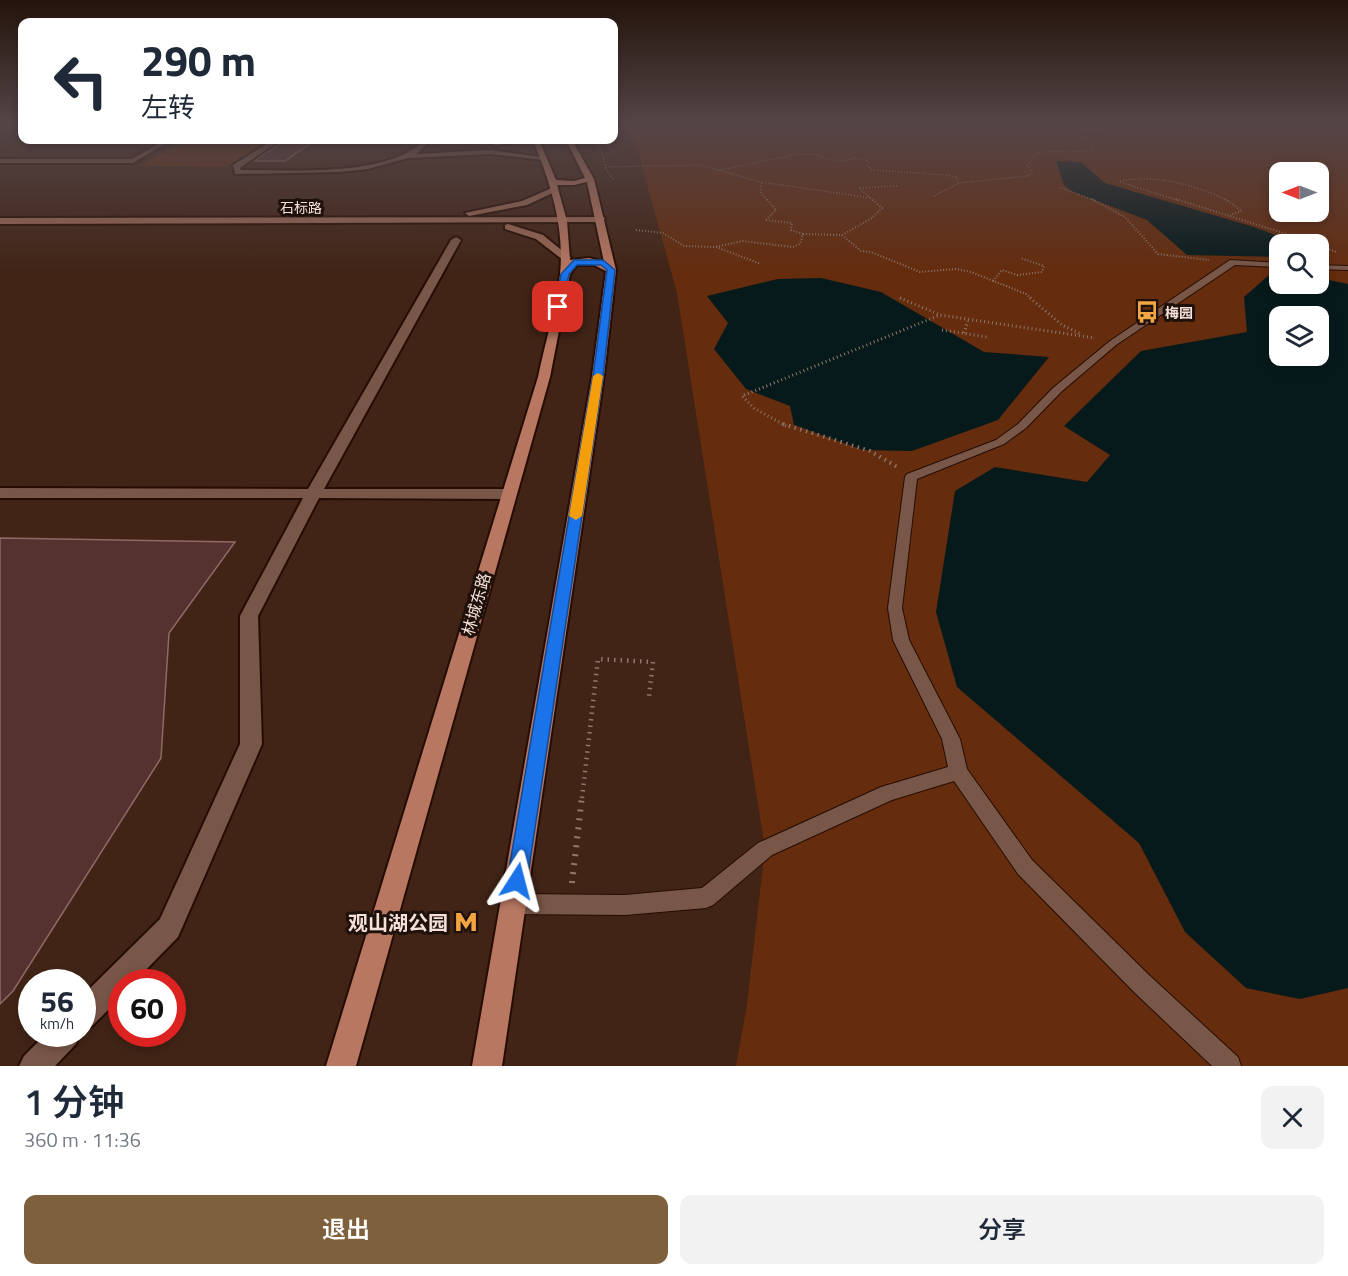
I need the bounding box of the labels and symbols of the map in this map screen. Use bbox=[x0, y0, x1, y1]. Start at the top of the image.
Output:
north arrow bbox=[1269, 162, 1329, 222]
street label: 石标路 bbox=[280, 197, 322, 218]
pin bbox=[532, 281, 583, 332]
bus stop icon: 梅园 bbox=[1134, 299, 1160, 325]
place label: 梅园 bbox=[1165, 302, 1193, 323]
street label: 林城东路 bbox=[456, 570, 496, 638]
position arrow bbox=[485, 849, 549, 913]
place label: 观山湖公园 bbox=[348, 907, 448, 938]
metro station icon: 观山湖公园 bbox=[453, 909, 479, 935]
speed limit sign: 60 bbox=[108, 969, 186, 1047]

